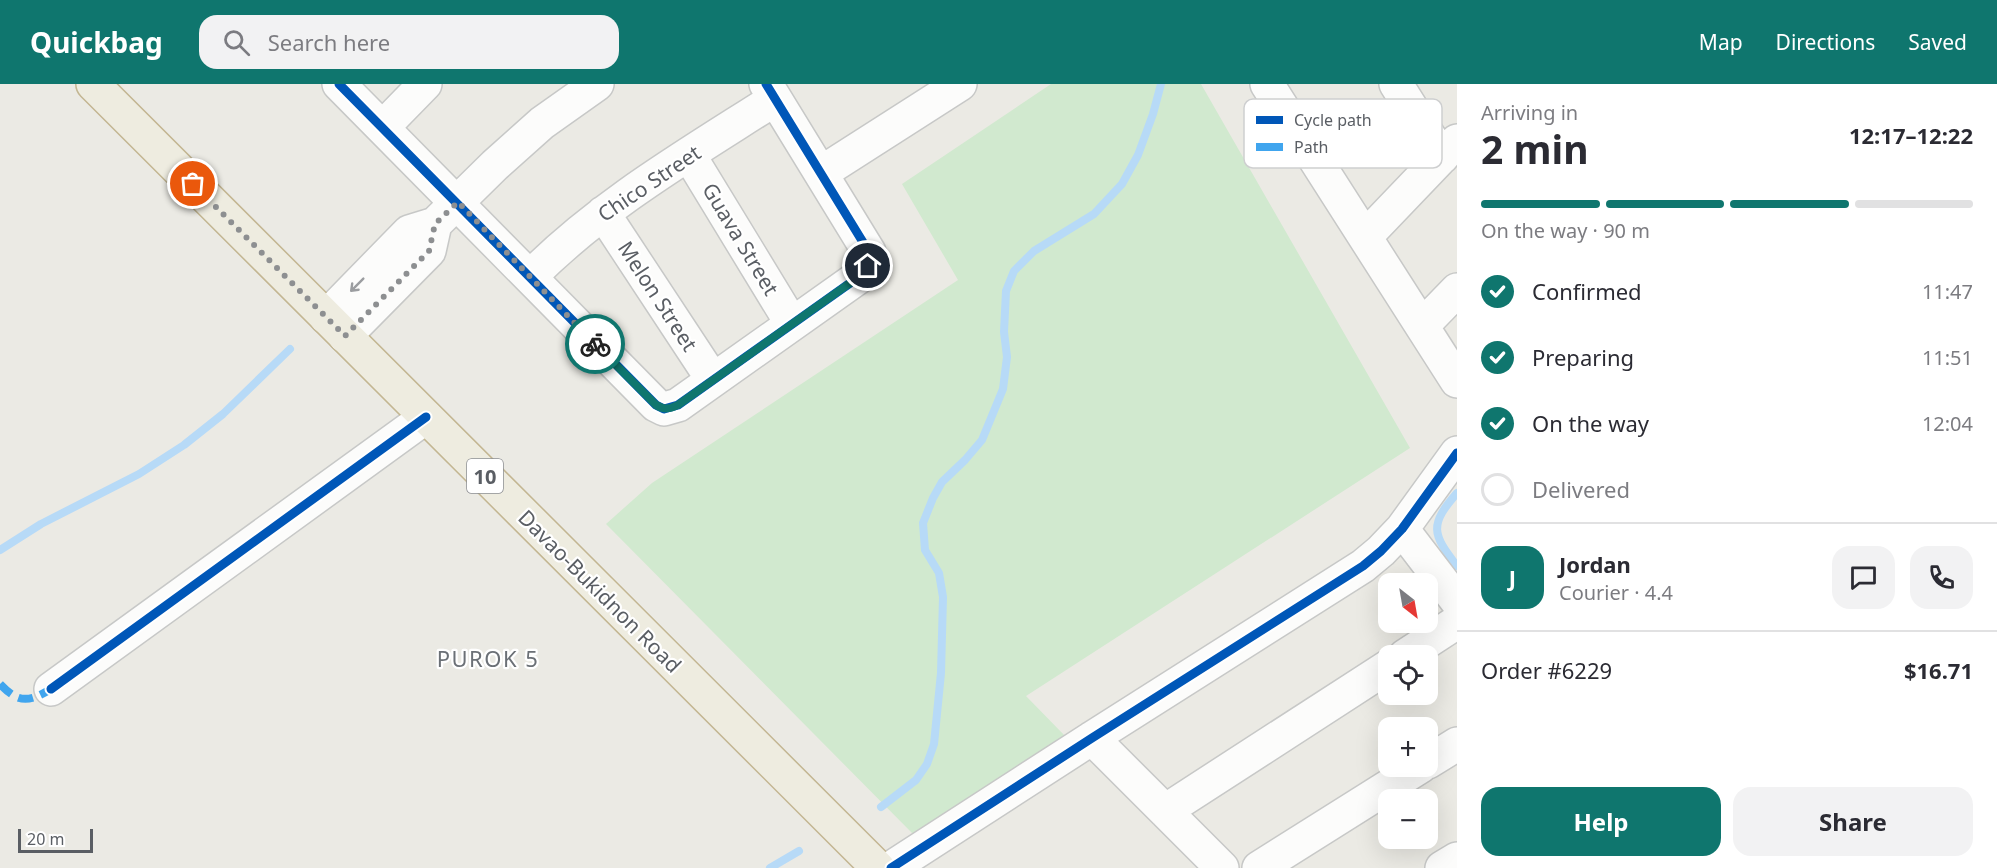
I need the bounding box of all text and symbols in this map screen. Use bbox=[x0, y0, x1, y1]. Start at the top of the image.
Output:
search box bbox=[199, 15, 619, 69]
text: Quickbag bbox=[30, 23, 163, 61]
icon: search bbox=[220, 26, 253, 59]
text: Search here bbox=[268, 27, 390, 57]
text: Map bbox=[1699, 28, 1743, 56]
text: Directions bbox=[1776, 28, 1875, 56]
text: Saved bbox=[1908, 28, 1967, 56]
legend bbox=[1244, 99, 1442, 168]
text: Arriving in bbox=[1481, 99, 1578, 126]
text: Cycle path bbox=[1294, 109, 1372, 131]
text: 12:17–12:22 bbox=[1849, 120, 1973, 150]
text: 2 min bbox=[1481, 122, 1588, 175]
text: Path bbox=[1294, 136, 1328, 158]
street label: Chico Street bbox=[592, 138, 706, 228]
pin bbox=[167, 158, 218, 209]
icon: bag bbox=[176, 167, 209, 200]
street label: Guava Street bbox=[696, 178, 786, 301]
text: On the way · 90 m bbox=[1481, 217, 1650, 244]
street label: Melon Street bbox=[612, 235, 704, 357]
pin bbox=[842, 240, 893, 291]
icon: home bbox=[851, 249, 884, 282]
icon: check bbox=[1481, 275, 1514, 308]
text: Confirmed bbox=[1532, 276, 1642, 306]
one-way arrow bbox=[350, 277, 365, 292]
text: 11:47 bbox=[1922, 278, 1973, 305]
courier bbox=[565, 314, 625, 374]
icon: bike bbox=[579, 328, 612, 361]
icon: check bbox=[1481, 341, 1514, 374]
text: Preparing bbox=[1532, 342, 1634, 372]
text: 11:51 bbox=[1922, 344, 1973, 371]
icon: check bbox=[1481, 407, 1514, 440]
text: On the way bbox=[1532, 408, 1649, 438]
text: 12:04 bbox=[1922, 410, 1973, 437]
road number: 10 bbox=[467, 459, 503, 493]
text: Delivered bbox=[1532, 474, 1630, 504]
street label: Davao-Bukidnon Road bbox=[512, 503, 688, 679]
button: chat bbox=[1832, 546, 1895, 609]
button: phone bbox=[1910, 546, 1973, 609]
text: Jordan bbox=[1559, 549, 1631, 579]
text: J bbox=[1509, 562, 1516, 592]
north arrow bbox=[1378, 573, 1438, 633]
map controls bbox=[1378, 573, 1438, 849]
text: Courier · 4.4 bbox=[1559, 579, 1673, 606]
district label: PUROK 5 bbox=[437, 643, 539, 673]
button: locate bbox=[1378, 645, 1438, 705]
text: Order #6229 bbox=[1481, 655, 1612, 685]
text: $16.71 bbox=[1904, 655, 1973, 685]
button: + bbox=[1378, 717, 1438, 777]
button: Help bbox=[1481, 787, 1721, 856]
button: Share bbox=[1733, 787, 1973, 856]
button: − bbox=[1378, 789, 1438, 849]
scale bar bbox=[18, 826, 93, 854]
text: 20 m bbox=[27, 828, 64, 850]

